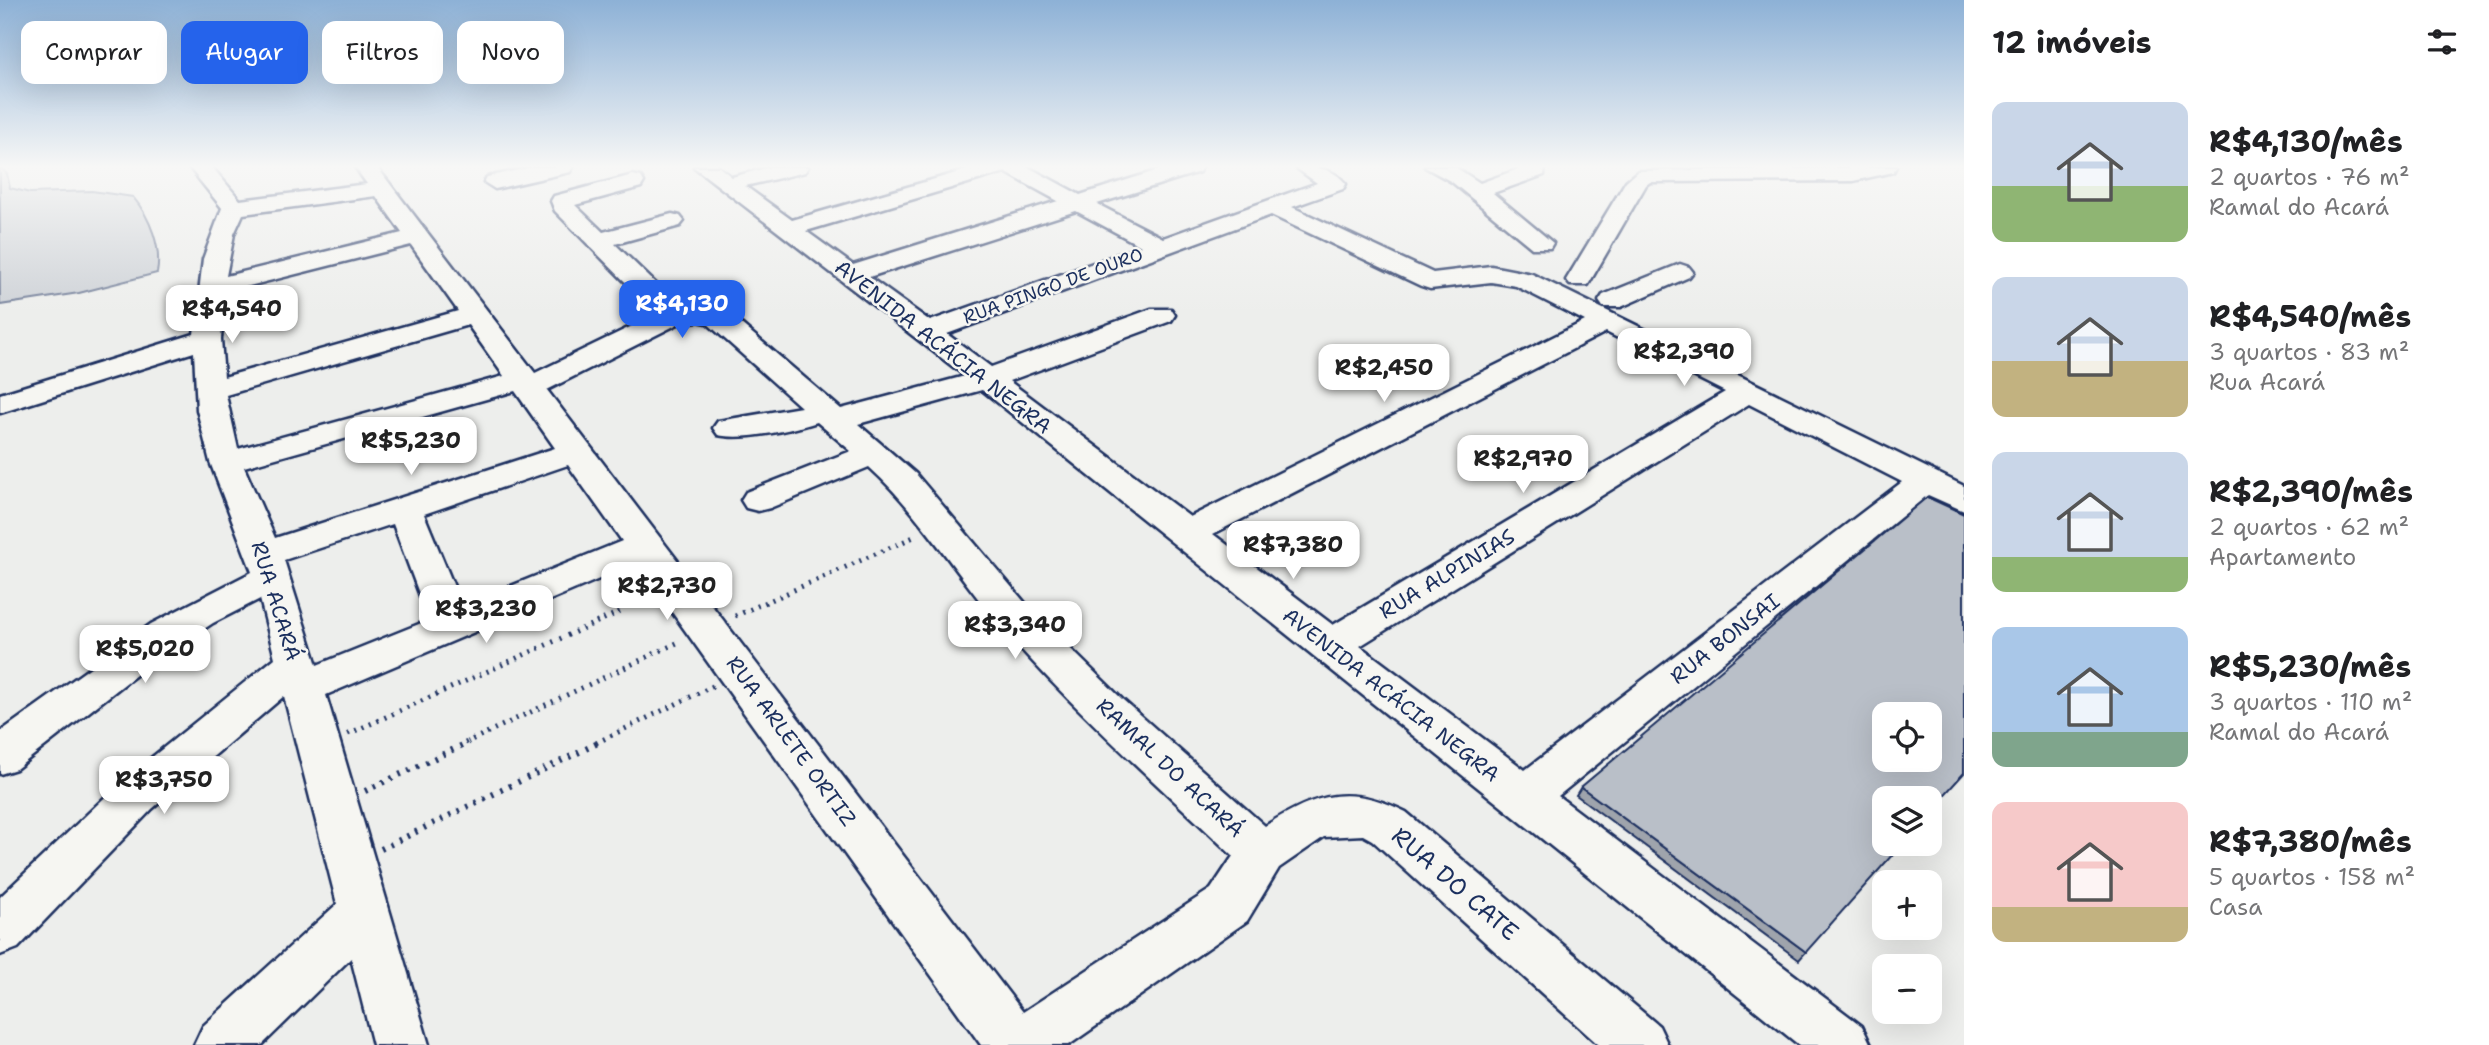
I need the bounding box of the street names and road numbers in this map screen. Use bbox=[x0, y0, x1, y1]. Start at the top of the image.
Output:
street label: RUA PINGO DE OURO bbox=[960, 242, 1146, 330]
street label: AVENIDA ACÁCIA NEGRA bbox=[829, 253, 1058, 440]
street label: RUA ALPINIAS bbox=[1374, 523, 1520, 625]
street label: RUA ACARÁ bbox=[245, 538, 308, 664]
street label: RUA BONSAI bbox=[1664, 587, 1786, 691]
street label: AVENIDA ACÁCIA NEGRA bbox=[1277, 601, 1506, 788]
street label: RUA ARLETE ORTIZ bbox=[720, 650, 862, 832]
street label: RAMAL DO ACARÁ bbox=[1090, 692, 1250, 844]
street label: RUA DO CATE bbox=[1385, 820, 1525, 948]

